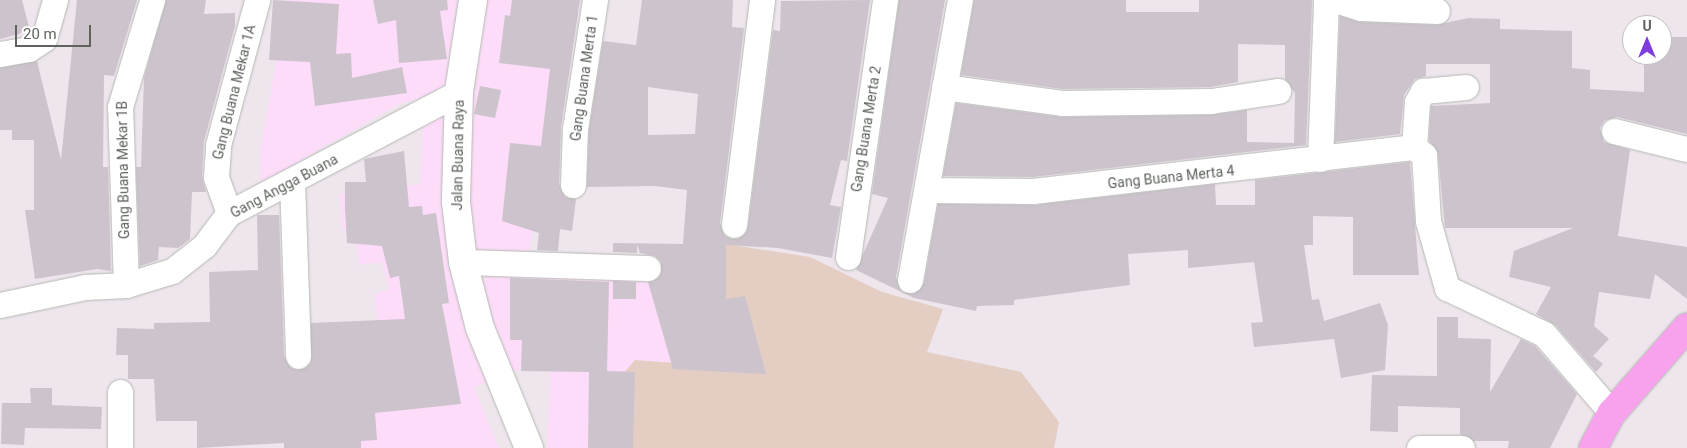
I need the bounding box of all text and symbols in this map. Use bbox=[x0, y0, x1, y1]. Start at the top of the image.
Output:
street label: Gang Buana Merta 1 bbox=[567, 14, 601, 142]
scale bar bbox=[18, 15, 94, 47]
north arrow bbox=[1622, 15, 1672, 65]
text: U bbox=[1642, 18, 1652, 34]
street label: Gang Buana Mekar 1A bbox=[209, 23, 259, 161]
text: 20 m bbox=[23, 25, 57, 43]
street label: Gang Buana Merta 2 bbox=[848, 65, 884, 193]
street label: Jalan Buana Raya bbox=[449, 100, 467, 210]
street label: Gang Buana Mekar 1B bbox=[113, 101, 133, 239]
street label: Gang Angga Buana bbox=[227, 151, 341, 221]
street label: Gang Buana Merta 4 bbox=[1107, 162, 1235, 192]

